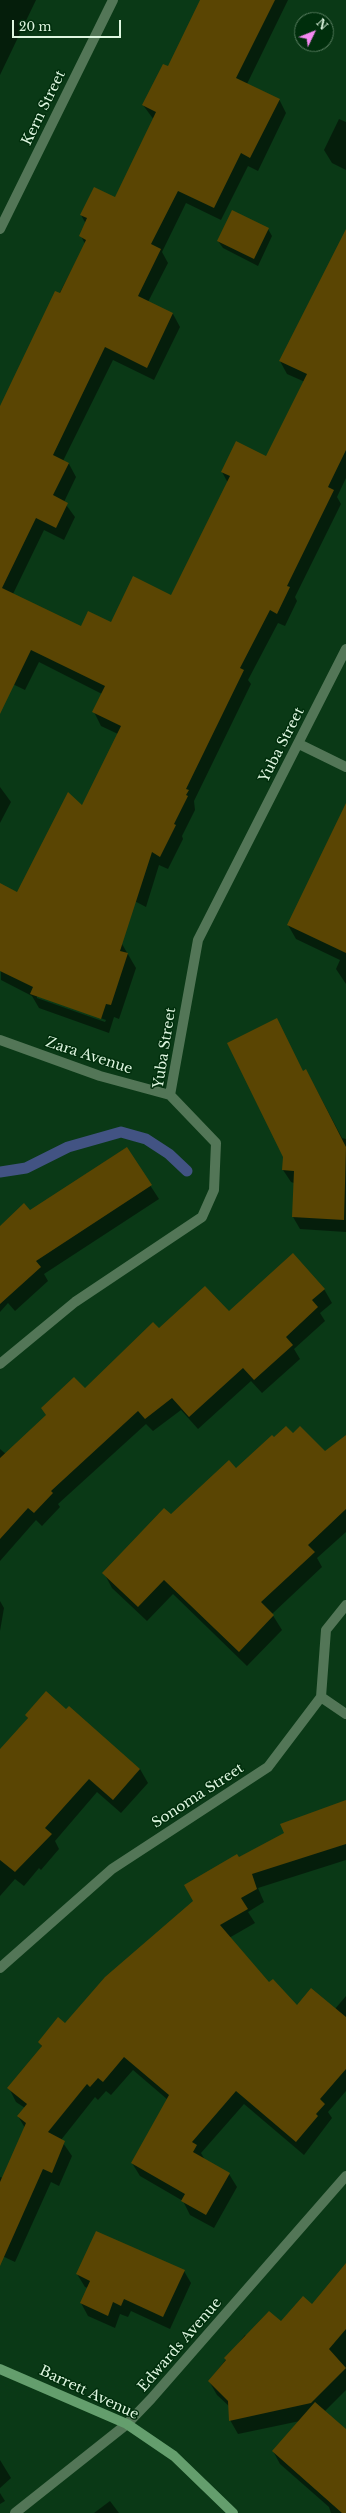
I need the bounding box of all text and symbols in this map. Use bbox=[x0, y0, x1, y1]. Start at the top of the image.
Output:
scale bar bbox=[14, 12, 123, 38]
north arrow bbox=[294, 12, 334, 52]
text: N bbox=[313, 16, 331, 33]
text: 20 m bbox=[19, 19, 51, 34]
street label: Kern Street bbox=[19, 68, 69, 148]
street label: Yuba Street bbox=[256, 705, 308, 785]
street label: Yuba Street bbox=[150, 1006, 180, 1090]
street label: Zara Avenue bbox=[43, 1034, 135, 1078]
street label: Sonoma Street bbox=[149, 1760, 247, 1832]
street label: Edwards Avenue bbox=[135, 2295, 225, 2395]
street label: Barrett Avenue bbox=[37, 2363, 141, 2423]

